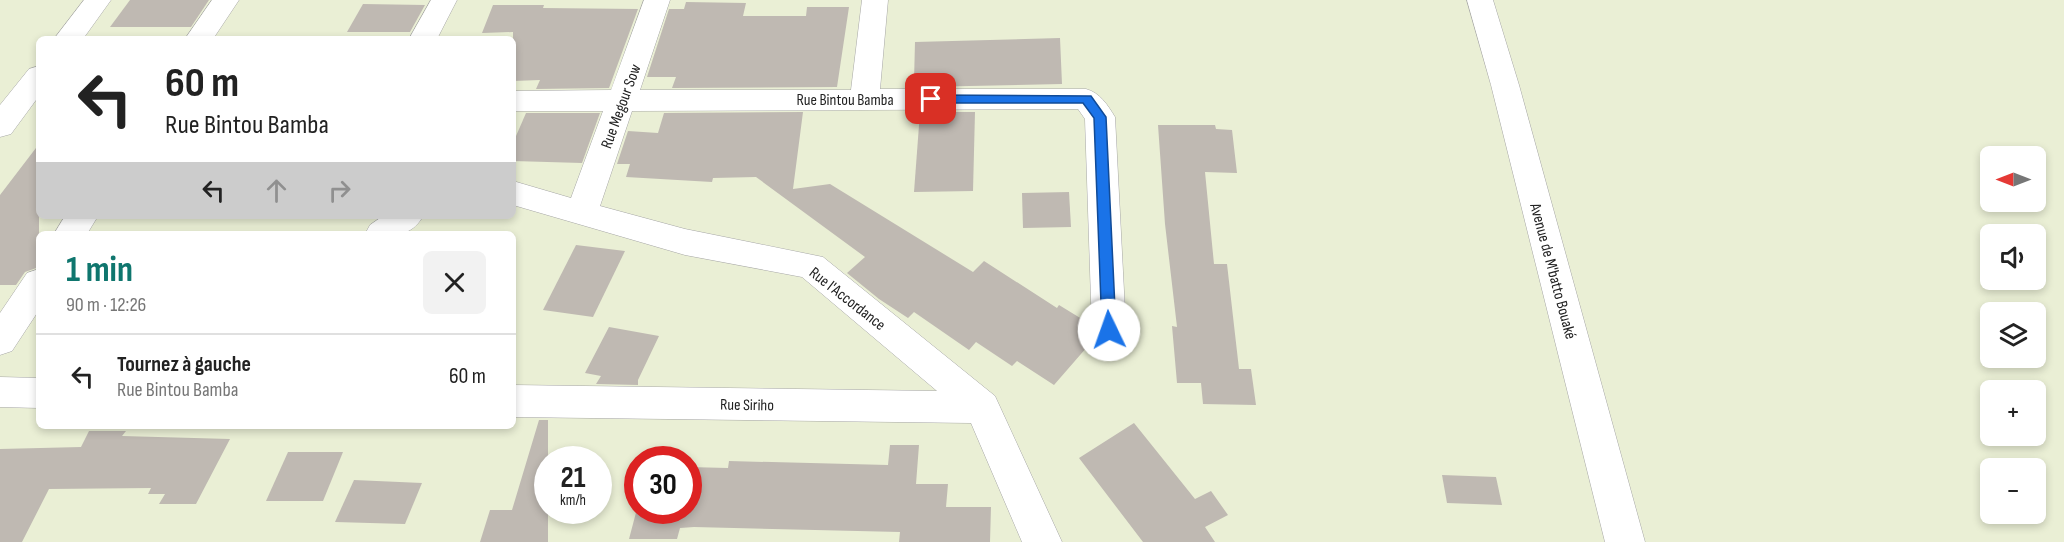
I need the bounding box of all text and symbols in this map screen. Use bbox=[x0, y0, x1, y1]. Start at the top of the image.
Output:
text: 60 m bbox=[165, 58, 239, 109]
icon: left bbox=[66, 60, 144, 138]
street label: Rue Megour Sow bbox=[597, 62, 645, 151]
pin bbox=[905, 73, 956, 124]
icon: arrive bbox=[914, 82, 947, 115]
street label: Rue Bintou Bamba bbox=[796, 91, 894, 110]
text: Rue Bintou Bamba bbox=[165, 109, 329, 141]
north arrow bbox=[1980, 146, 2046, 212]
map controls bbox=[1980, 146, 2046, 524]
icon: left bbox=[197, 174, 230, 207]
icon: ahead bbox=[260, 174, 293, 207]
icon: right bbox=[323, 174, 356, 207]
street label: Avenue de M'batto Bouaké bbox=[1525, 200, 1580, 341]
button: sound bbox=[1980, 224, 2046, 290]
text: 1 min bbox=[66, 249, 133, 292]
button: close bbox=[423, 251, 486, 314]
street label: Rue l'Accordance bbox=[805, 263, 889, 335]
text: 90 m · 12:26 bbox=[66, 293, 146, 317]
position arrow bbox=[1077, 298, 1141, 362]
button: layers bbox=[1980, 302, 2046, 368]
text: Tournez à gauche bbox=[117, 351, 251, 378]
icon: left bbox=[66, 360, 99, 393]
text: 60 m bbox=[449, 363, 486, 390]
text: Rue Bintou Bamba bbox=[117, 378, 238, 402]
button: + bbox=[1980, 380, 2046, 446]
street label: Rue Siriho bbox=[720, 396, 774, 415]
speed limit sign: 30 bbox=[624, 446, 702, 524]
button: − bbox=[1980, 458, 2046, 524]
text: 21 bbox=[561, 460, 585, 496]
text: km/h bbox=[560, 491, 586, 510]

